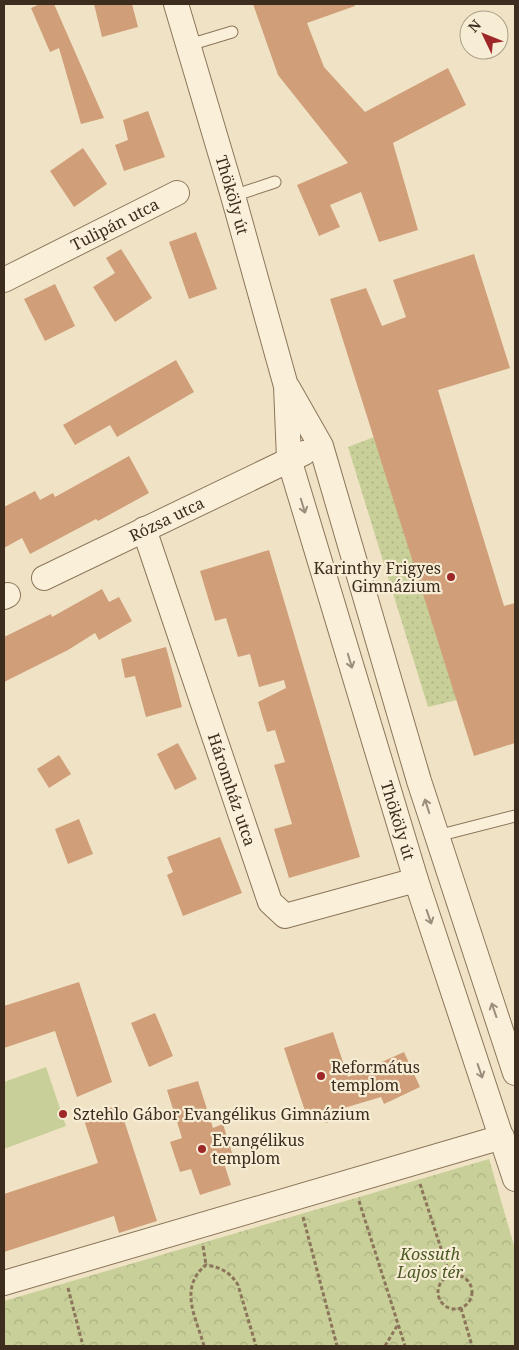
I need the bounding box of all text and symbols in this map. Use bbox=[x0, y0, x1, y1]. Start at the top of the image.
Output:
north arrow bbox=[459, 10, 509, 60]
text: N bbox=[463, 15, 485, 36]
street label: Thököly út bbox=[210, 153, 254, 237]
street label: Tulipán utca bbox=[67, 193, 163, 256]
street label: Rózsa utca bbox=[125, 492, 208, 547]
one-way arrow bbox=[298, 497, 308, 513]
place label: Karinthy Frigyes Gimnázium bbox=[314, 557, 441, 597]
marker: Karinthy Frigyes Gimnázium bbox=[445, 571, 457, 583]
one-way arrow bbox=[345, 653, 355, 669]
street label: Háromház utca bbox=[203, 730, 261, 849]
street label: Thököly út bbox=[376, 778, 420, 863]
one-way arrow bbox=[422, 798, 432, 814]
one-way arrow bbox=[424, 909, 434, 925]
one-way arrow bbox=[489, 1003, 498, 1019]
place label: Református templom bbox=[331, 1056, 420, 1096]
one-way arrow bbox=[476, 1063, 485, 1078]
marker: Református templom bbox=[315, 1070, 327, 1082]
place label: Sztehlo Gábor Evangélikus Gimnázium bbox=[73, 1103, 370, 1125]
marker: Sztehlo Gábor Evangélikus Gimnázium bbox=[57, 1108, 69, 1120]
place label: Evangélikus templom bbox=[212, 1129, 305, 1169]
marker: Evangélikus templom bbox=[196, 1143, 208, 1155]
park label: Kossuth Lajos tér bbox=[396, 1243, 463, 1283]

